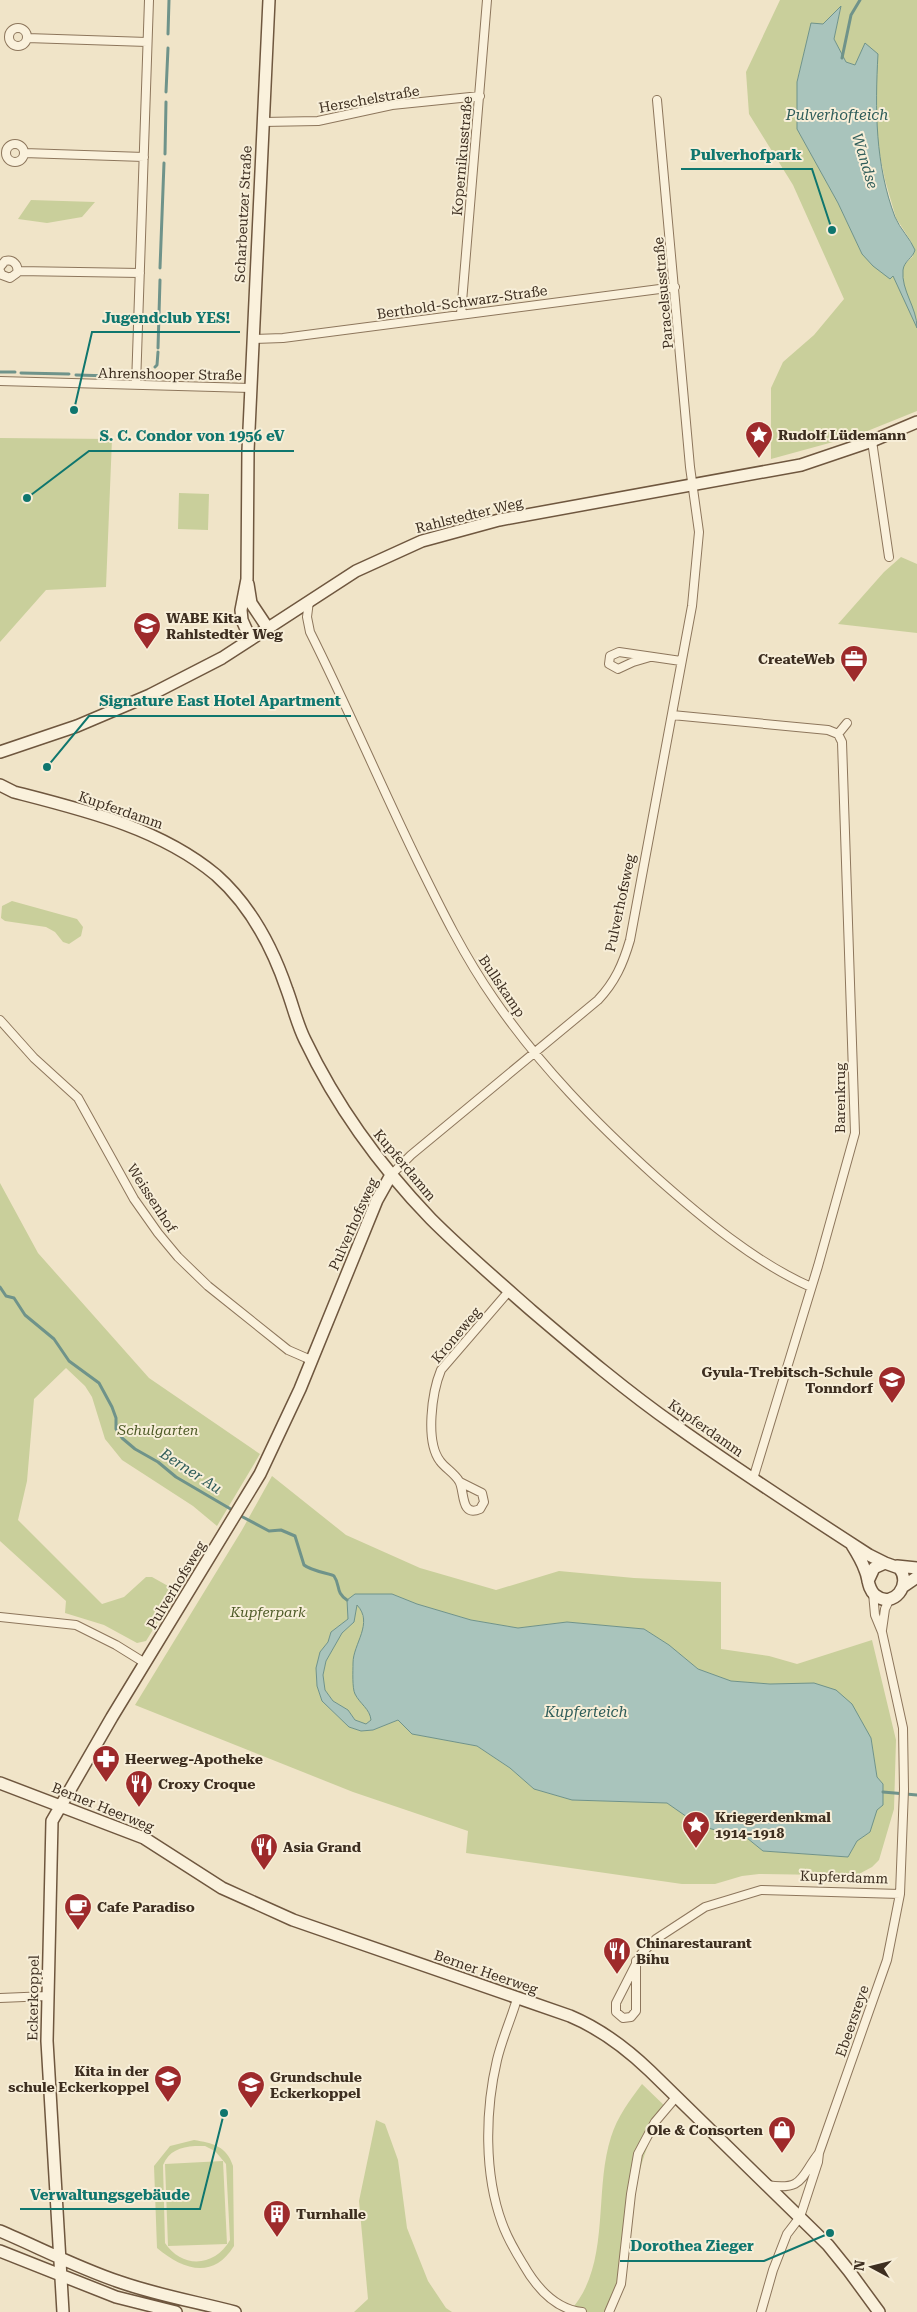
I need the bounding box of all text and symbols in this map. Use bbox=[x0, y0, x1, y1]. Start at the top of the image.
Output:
street label: Herschelstraße bbox=[317, 82, 421, 116]
street label: Kopernikusstraße bbox=[449, 95, 475, 217]
water label: Pulverhofteich bbox=[785, 106, 888, 124]
water label: Wandse bbox=[848, 131, 882, 191]
callout: Pulverhofpark bbox=[681, 139, 812, 169]
street label: Scharbeutzer Straße bbox=[231, 145, 255, 283]
text: Pulverhofpark bbox=[690, 146, 802, 164]
street label: Paracelsusstraße bbox=[650, 236, 676, 350]
street label: Berthold-Schwarz-Straße bbox=[376, 282, 549, 322]
callout: Jugendclub YES! bbox=[92, 302, 240, 332]
text: Jugendclub YES! bbox=[102, 309, 230, 327]
street label: Ahrenshooper Straße bbox=[98, 365, 242, 383]
place icon: Rudolf Lüdemann bbox=[744, 420, 774, 459]
callout: S. C. Condor von 1956 eV bbox=[89, 421, 294, 451]
text: S. C. Condor von 1956 eV bbox=[99, 427, 285, 445]
place label: Rudolf Lüdemann bbox=[778, 427, 907, 443]
street label: Rahlstedter Weg bbox=[414, 494, 524, 536]
place label: WABE Kita Rahlstedter Weg bbox=[166, 610, 283, 642]
school or university icon: WABE Kita Rahlstedter Weg bbox=[132, 611, 162, 650]
office icon: CreateWeb bbox=[839, 644, 869, 683]
place label: CreateWeb bbox=[758, 651, 835, 667]
callout: Signature East Hotel Apartment bbox=[89, 686, 351, 716]
text: Signature East Hotel Apartment bbox=[99, 692, 341, 710]
street label: Kupferdamm bbox=[77, 788, 166, 832]
street label: Pulverhofsweg bbox=[602, 852, 638, 953]
street label: Bullskamp bbox=[475, 952, 529, 1020]
street label: Barenkrug bbox=[832, 1063, 848, 1133]
street label: Kupferdamm bbox=[370, 1126, 440, 1204]
street label: Weissenhof bbox=[124, 1161, 180, 1236]
street label: Pulverhofsweg bbox=[325, 1175, 381, 1273]
street label: Kroneweg bbox=[428, 1304, 484, 1366]
place label: Gyula-Trebitsch-Schule Tonndorf bbox=[702, 1364, 874, 1396]
school or university icon: Gyula-Trebitsch-Schule Tonndorf bbox=[877, 1365, 907, 1404]
street label: Kupferdamm bbox=[665, 1396, 747, 1460]
park label: Schulgarten bbox=[117, 1422, 199, 1438]
water label: Berner Au bbox=[156, 1444, 225, 1498]
street label: Pulverhofsweg bbox=[143, 1538, 209, 1632]
park label: Kupferpark bbox=[229, 1604, 306, 1620]
water label: Kupferteich bbox=[543, 1703, 628, 1721]
pharmacy icon: Heerweg-Apotheke bbox=[91, 1744, 121, 1783]
place label: Heerweg-Apotheke bbox=[125, 1751, 263, 1767]
restaurant icon: Croxy Croque bbox=[124, 1769, 154, 1808]
place label: Croxy Croque bbox=[158, 1776, 255, 1792]
street label: Berner Heerweg bbox=[50, 1779, 156, 1835]
place label: Kriegerdenkmal 1914-1918 bbox=[715, 1809, 831, 1841]
place icon: Kriegerdenkmal 1914-1918 bbox=[681, 1810, 711, 1849]
restaurant icon: Asia Grand bbox=[249, 1832, 279, 1871]
place label: Asia Grand bbox=[283, 1839, 362, 1855]
street label: Kupferdamm bbox=[800, 1867, 889, 1887]
cafe icon: Cafe Paradiso bbox=[63, 1892, 93, 1931]
place label: Cafe Paradiso bbox=[97, 1899, 195, 1915]
place label: Chinarestaurant Bihu bbox=[636, 1935, 752, 1967]
restaurant icon: Chinarestaurant Bihu bbox=[602, 1936, 632, 1975]
street label: Berner Heerweg bbox=[432, 1947, 540, 1997]
street label: Eckerkoppel bbox=[24, 1954, 42, 2041]
street label: Ebeersreye bbox=[832, 1983, 872, 2059]
place label: Kita in der schule Eckerkoppel bbox=[8, 2063, 150, 2095]
school or university icon: Kita in der schule Eckerkoppel bbox=[153, 2064, 183, 2103]
place label: Grundschule Eckerkoppel bbox=[270, 2069, 362, 2101]
school or university icon: Grundschule Eckerkoppel bbox=[236, 2070, 266, 2109]
shop icon: Ole & Consorten bbox=[767, 2115, 797, 2154]
place label: Ole & Consorten bbox=[647, 2122, 764, 2138]
callout: Verwaltungsgebäude bbox=[20, 2179, 200, 2209]
text: Verwaltungsgebäude bbox=[30, 2186, 190, 2204]
building icon: Turnhalle bbox=[262, 2199, 292, 2238]
place label: Turnhalle bbox=[296, 2206, 366, 2222]
callout: Dorothea Zieger bbox=[620, 2231, 764, 2261]
text: Dorothea Zieger bbox=[630, 2237, 754, 2255]
north arrow bbox=[847, 2242, 897, 2292]
text: N bbox=[850, 2259, 868, 2272]

